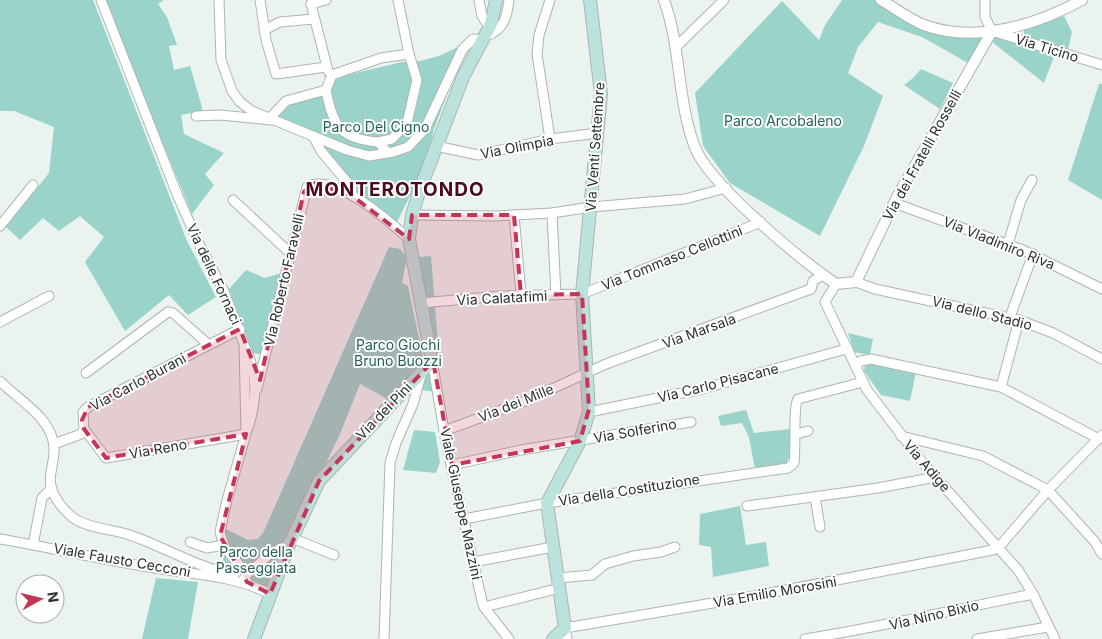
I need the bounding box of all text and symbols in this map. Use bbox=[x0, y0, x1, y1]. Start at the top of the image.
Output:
street label: Via Ticino bbox=[1013, 30, 1081, 65]
street label: Via Venti Settembre bbox=[581, 81, 608, 212]
street label: Via dei Fratelli Rosselli bbox=[879, 86, 965, 223]
park label: Parco Arcobaleno bbox=[724, 112, 842, 129]
park label: Parco Del Cigno bbox=[323, 118, 429, 135]
street label: Via Olimpia bbox=[479, 131, 555, 162]
district label: MONTEROTONDO bbox=[305, 178, 485, 201]
street label: Via Roberto Faravelli bbox=[260, 212, 307, 348]
street label: Via Vladimiro Riva bbox=[941, 212, 1057, 273]
street label: Via delle Fornaci bbox=[184, 221, 245, 327]
street label: Via Tommaso Cellottini bbox=[599, 221, 745, 294]
street label: Via Calatafimi bbox=[456, 287, 548, 308]
street label: Via dello Stadio bbox=[930, 292, 1034, 333]
street label: Via Marsala bbox=[660, 309, 738, 352]
park label: Parco Giochi Bruno Buozzi bbox=[354, 336, 442, 369]
street label: Via Carlo Burani bbox=[87, 349, 189, 414]
street label: Via Carlo Pisacane bbox=[656, 359, 780, 406]
street label: Via dei Pini bbox=[352, 379, 415, 443]
street label: Via dei Mille bbox=[476, 380, 556, 425]
street label: Via Solferino bbox=[592, 415, 678, 446]
street label: Viale Giuseppe Mazzini bbox=[437, 427, 486, 581]
street label: Via Reno bbox=[128, 435, 188, 462]
street label: Via Adige bbox=[900, 436, 955, 495]
street label: Via della Costituzione bbox=[557, 470, 701, 509]
street label: Viale Fausto Cecconi bbox=[52, 539, 192, 580]
park label: Parco della Passeggiata bbox=[216, 543, 296, 576]
street label: Via Emilio Morosini bbox=[712, 572, 838, 611]
north arrow bbox=[15, 574, 65, 624]
text: N bbox=[44, 591, 63, 604]
street label: Via Nino Bixio bbox=[887, 596, 980, 633]

